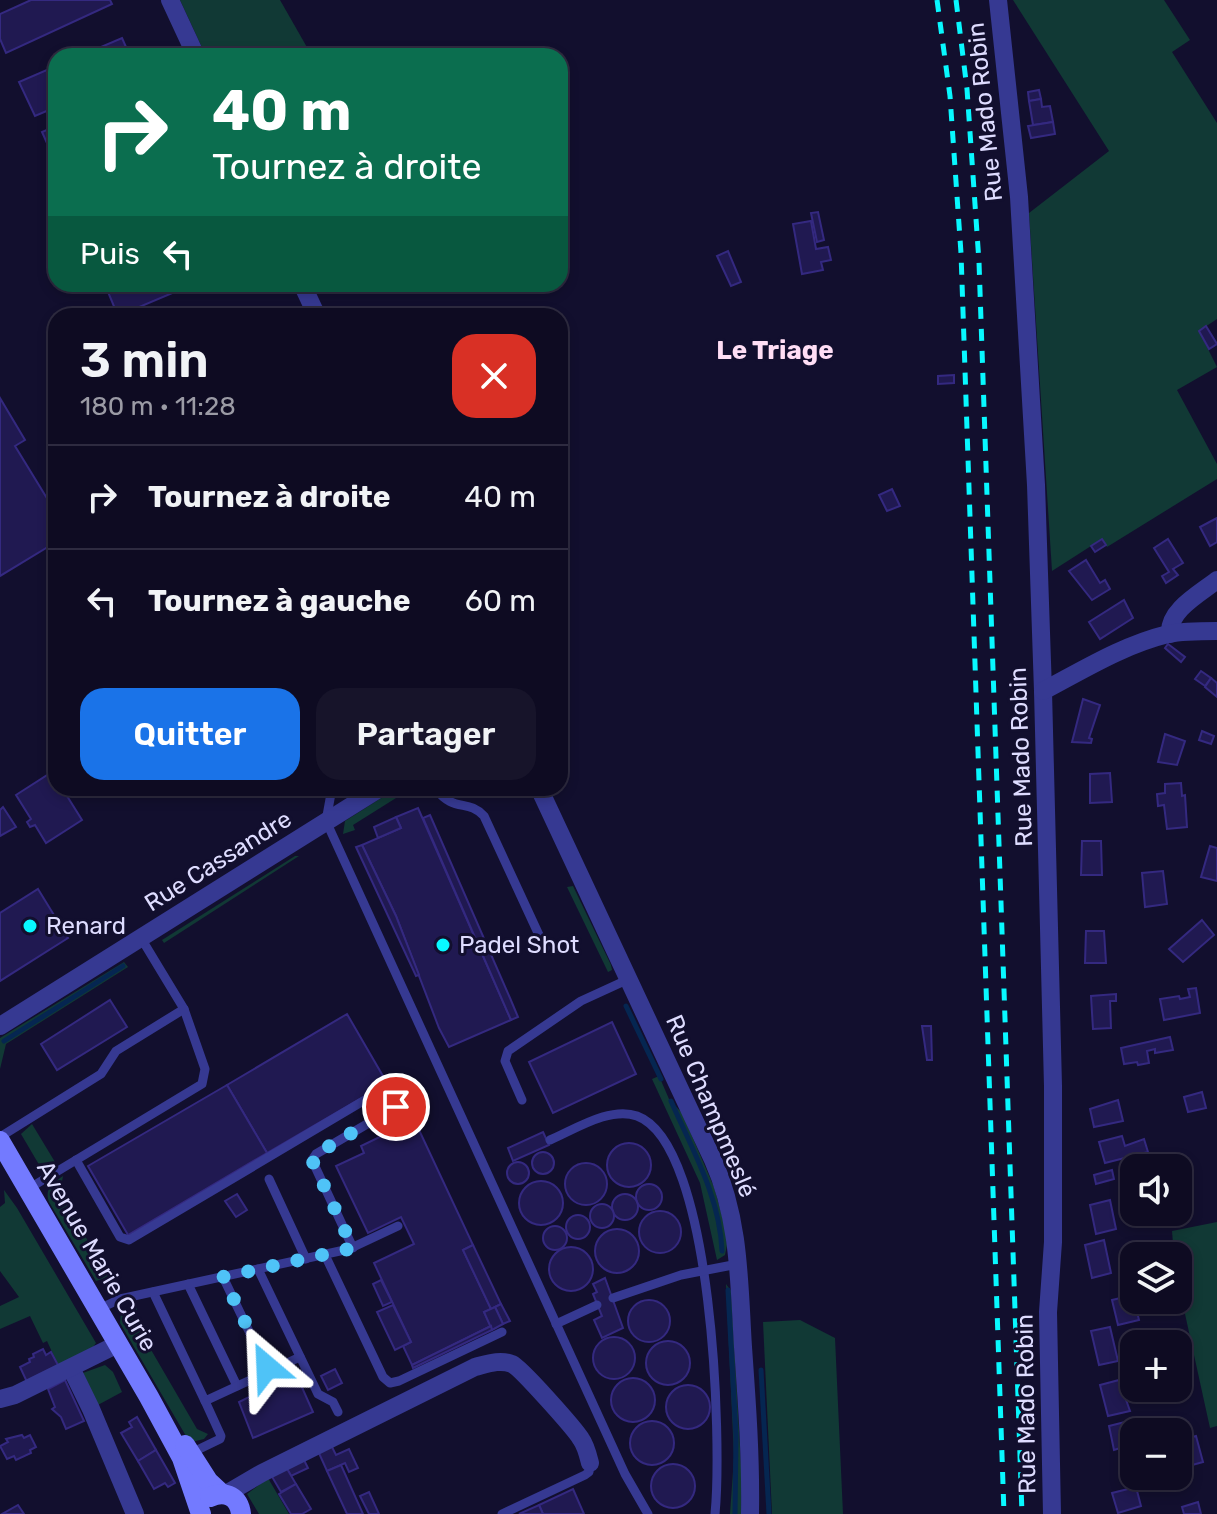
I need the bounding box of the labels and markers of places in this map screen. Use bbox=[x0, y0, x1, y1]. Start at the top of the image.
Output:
place label: Renard bbox=[46, 912, 126, 940]
marker: Renard bbox=[21, 917, 39, 935]
place label: Padel Shot bbox=[459, 931, 579, 959]
marker: Padel Shot bbox=[434, 936, 452, 954]
pin bbox=[362, 1073, 430, 1141]

